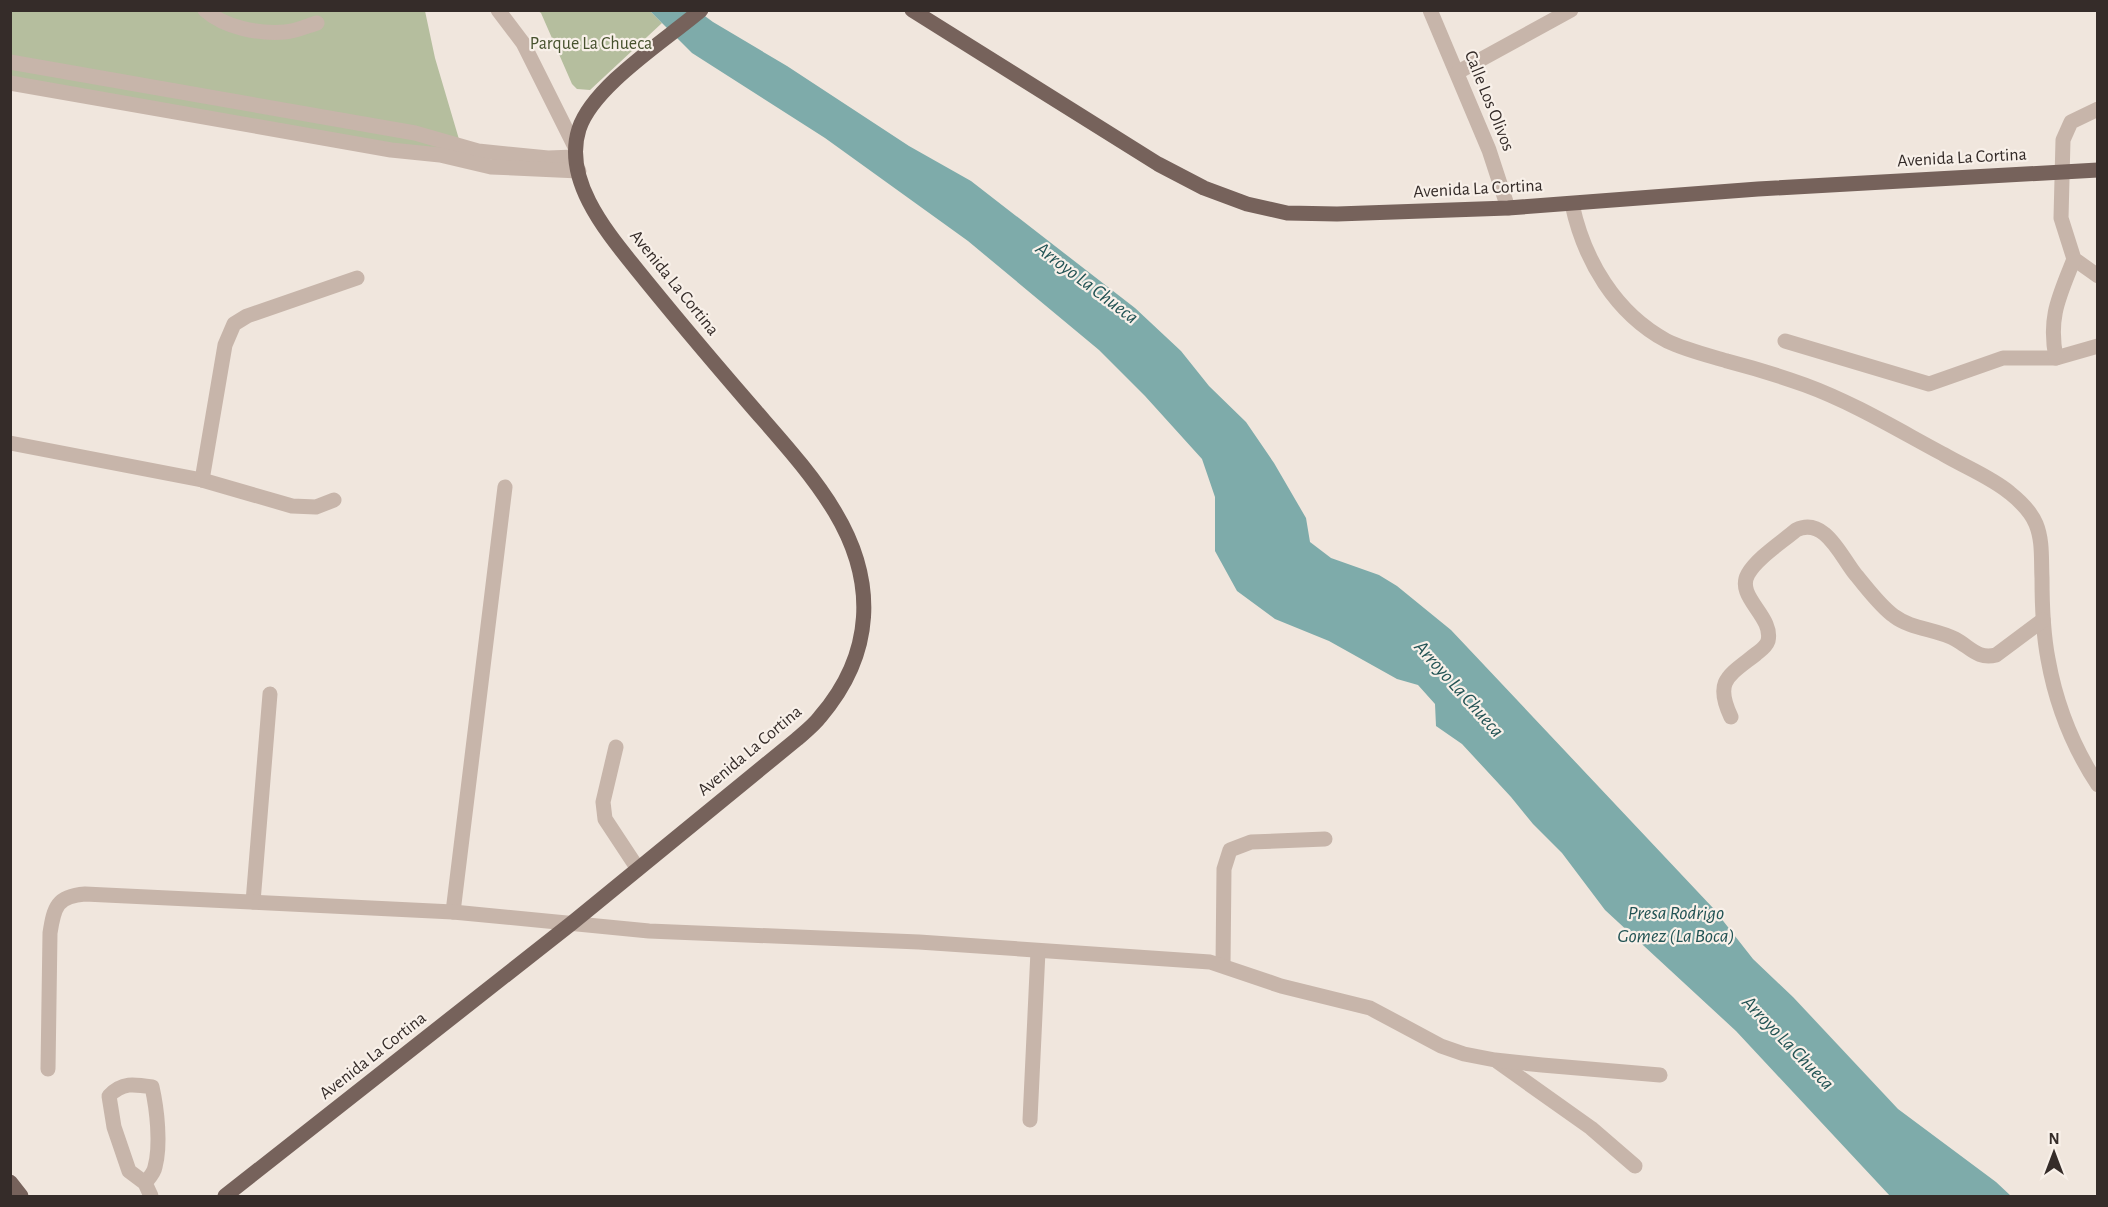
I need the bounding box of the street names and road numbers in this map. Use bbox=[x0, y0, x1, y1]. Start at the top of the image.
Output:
street label: Calle Los Olivos bbox=[1461, 48, 1517, 154]
street label: Avenida La Cortina bbox=[1897, 146, 2027, 170]
street label: Avenida La Cortina bbox=[1413, 177, 1543, 201]
street label: Avenida La Cortina bbox=[626, 227, 722, 339]
street label: Avenida La Cortina bbox=[694, 702, 806, 800]
street label: Avenida La Cortina bbox=[316, 1009, 430, 1103]

